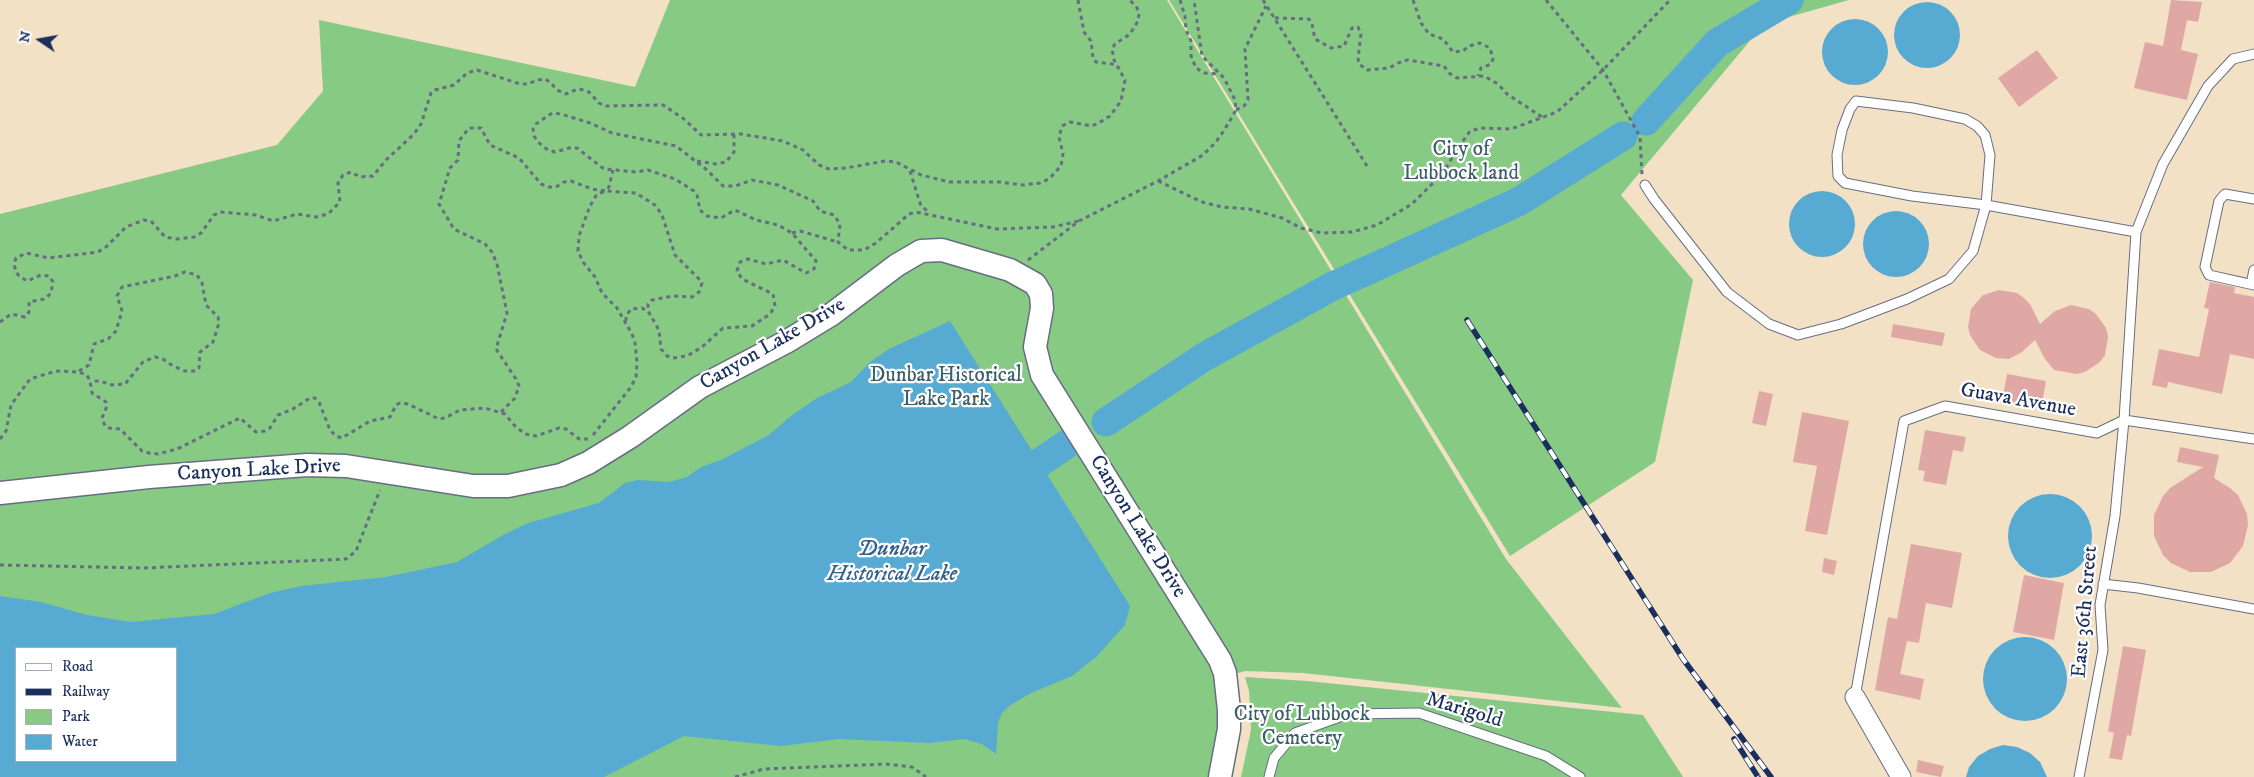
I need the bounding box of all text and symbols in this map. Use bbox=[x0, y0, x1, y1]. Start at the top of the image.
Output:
north arrow bbox=[15, 15, 65, 65]
text: N bbox=[15, 29, 35, 44]
park label: City of Lubbock land bbox=[1403, 138, 1519, 188]
street label: Canyon Lake Drive bbox=[696, 293, 850, 397]
park label: Dunbar Historical Lake Park bbox=[870, 364, 1022, 414]
street label: Guava Avenue bbox=[1958, 378, 2078, 424]
street label: Canyon Lake Drive bbox=[1083, 451, 1191, 603]
street label: Canyon Lake Drive bbox=[177, 454, 341, 488]
water label: Dunbar Historical Lake bbox=[827, 537, 957, 588]
street label: East 36th Street bbox=[2068, 545, 2104, 679]
legend bbox=[15, 647, 178, 762]
text: Road bbox=[62, 657, 93, 676]
text: Railway bbox=[62, 682, 110, 701]
street label: Marigold bbox=[1423, 687, 1505, 735]
park label: City of Lubbock Cemetery bbox=[1234, 703, 1370, 753]
text: Park bbox=[62, 707, 90, 726]
text: Water bbox=[62, 732, 98, 751]

